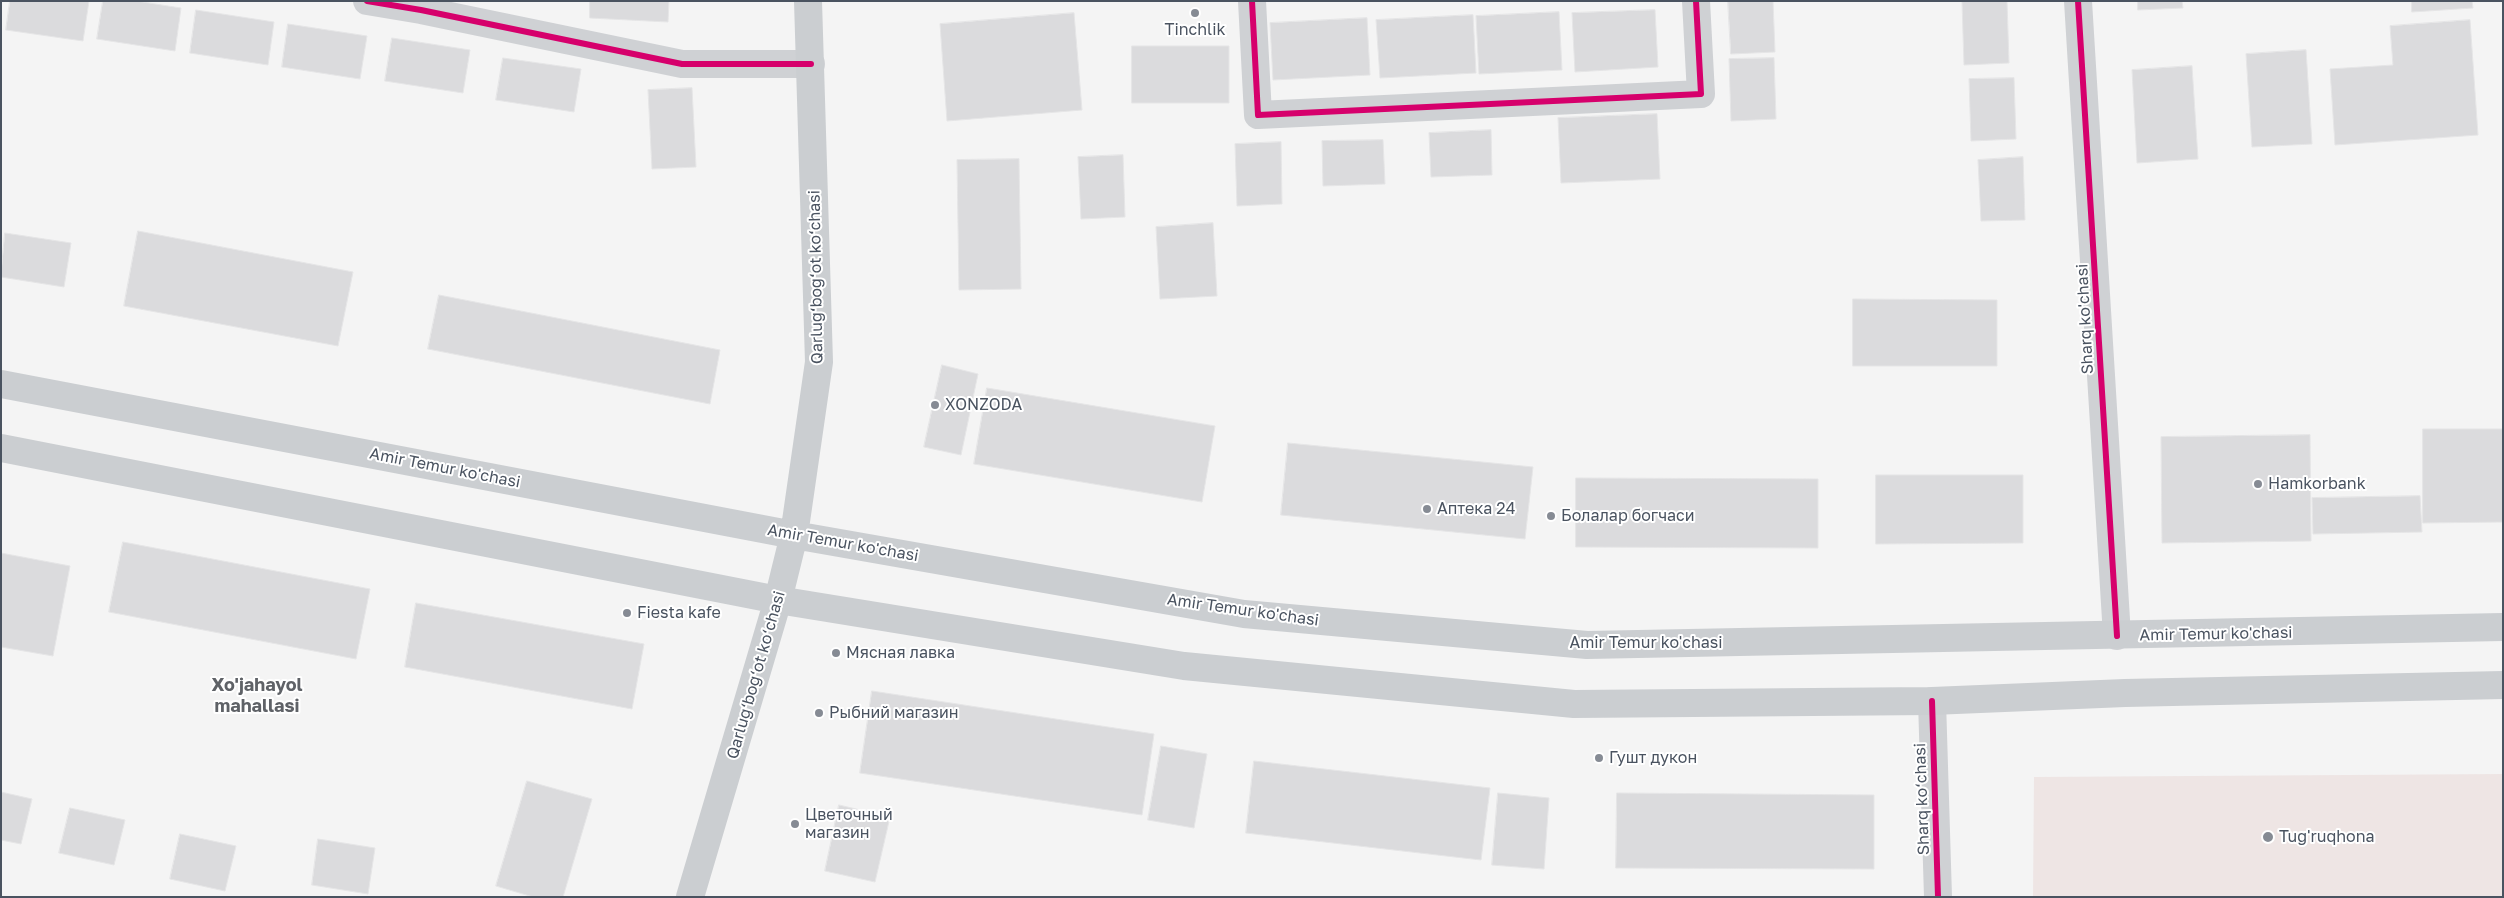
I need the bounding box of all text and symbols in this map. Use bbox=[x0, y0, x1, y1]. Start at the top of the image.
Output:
marker: Tinchlik bbox=[1189, 7, 1201, 19]
place label: Tinchlik bbox=[1164, 20, 1226, 40]
street label: Qarlug‘bog‘ot ko‘chasi bbox=[805, 190, 827, 364]
street label: Sharq ko'chasi bbox=[2073, 263, 2097, 375]
place label: XONZODA bbox=[945, 395, 1022, 415]
marker: XONZODA bbox=[929, 399, 941, 411]
street label: Amir Temur ko'chasi bbox=[368, 444, 522, 492]
place label: Hamkorbank bbox=[2268, 474, 2366, 494]
marker: Hamkorbank bbox=[2252, 478, 2264, 490]
place label: Аптека 24 bbox=[1437, 499, 1515, 519]
marker: Аптека 24 bbox=[1421, 503, 1433, 515]
place label: Болалар богчаси bbox=[1561, 506, 1695, 526]
marker: Болалар богчаси bbox=[1545, 510, 1557, 522]
street label: Amir Temur ko'chasi bbox=[766, 520, 920, 566]
street label: Qarlug‘bog‘ot ko‘chasi bbox=[723, 589, 789, 761]
street label: Amir Temur ko'chasi bbox=[1166, 590, 1320, 630]
place label: Fiesta kafe bbox=[637, 603, 721, 623]
marker: Fiesta kafe bbox=[621, 607, 633, 619]
street label: Amir Temur ko'chasi bbox=[2139, 623, 2293, 645]
street label: Amir Temur ko'chasi bbox=[1569, 633, 1723, 653]
place label: Мясная лавка bbox=[846, 643, 955, 663]
marker: Мясная лавка bbox=[830, 647, 842, 659]
district label: Xo'jahayol mahallasi bbox=[211, 674, 303, 716]
place label: Рыбний магазин bbox=[829, 703, 959, 723]
marker: Рыбний магазин bbox=[813, 707, 825, 719]
street label: Sharq ko‘chasi bbox=[1910, 743, 1934, 855]
place label: Гушт дукон bbox=[1609, 748, 1697, 768]
marker: Гушт дукон bbox=[1593, 752, 1605, 764]
place label: Цветочный магазин bbox=[805, 805, 893, 843]
marker: Цветочный магазин bbox=[789, 818, 801, 830]
place label: Tug'ruqhona bbox=[2279, 827, 2375, 847]
marker: Tug'ruqhona bbox=[2261, 830, 2275, 844]

